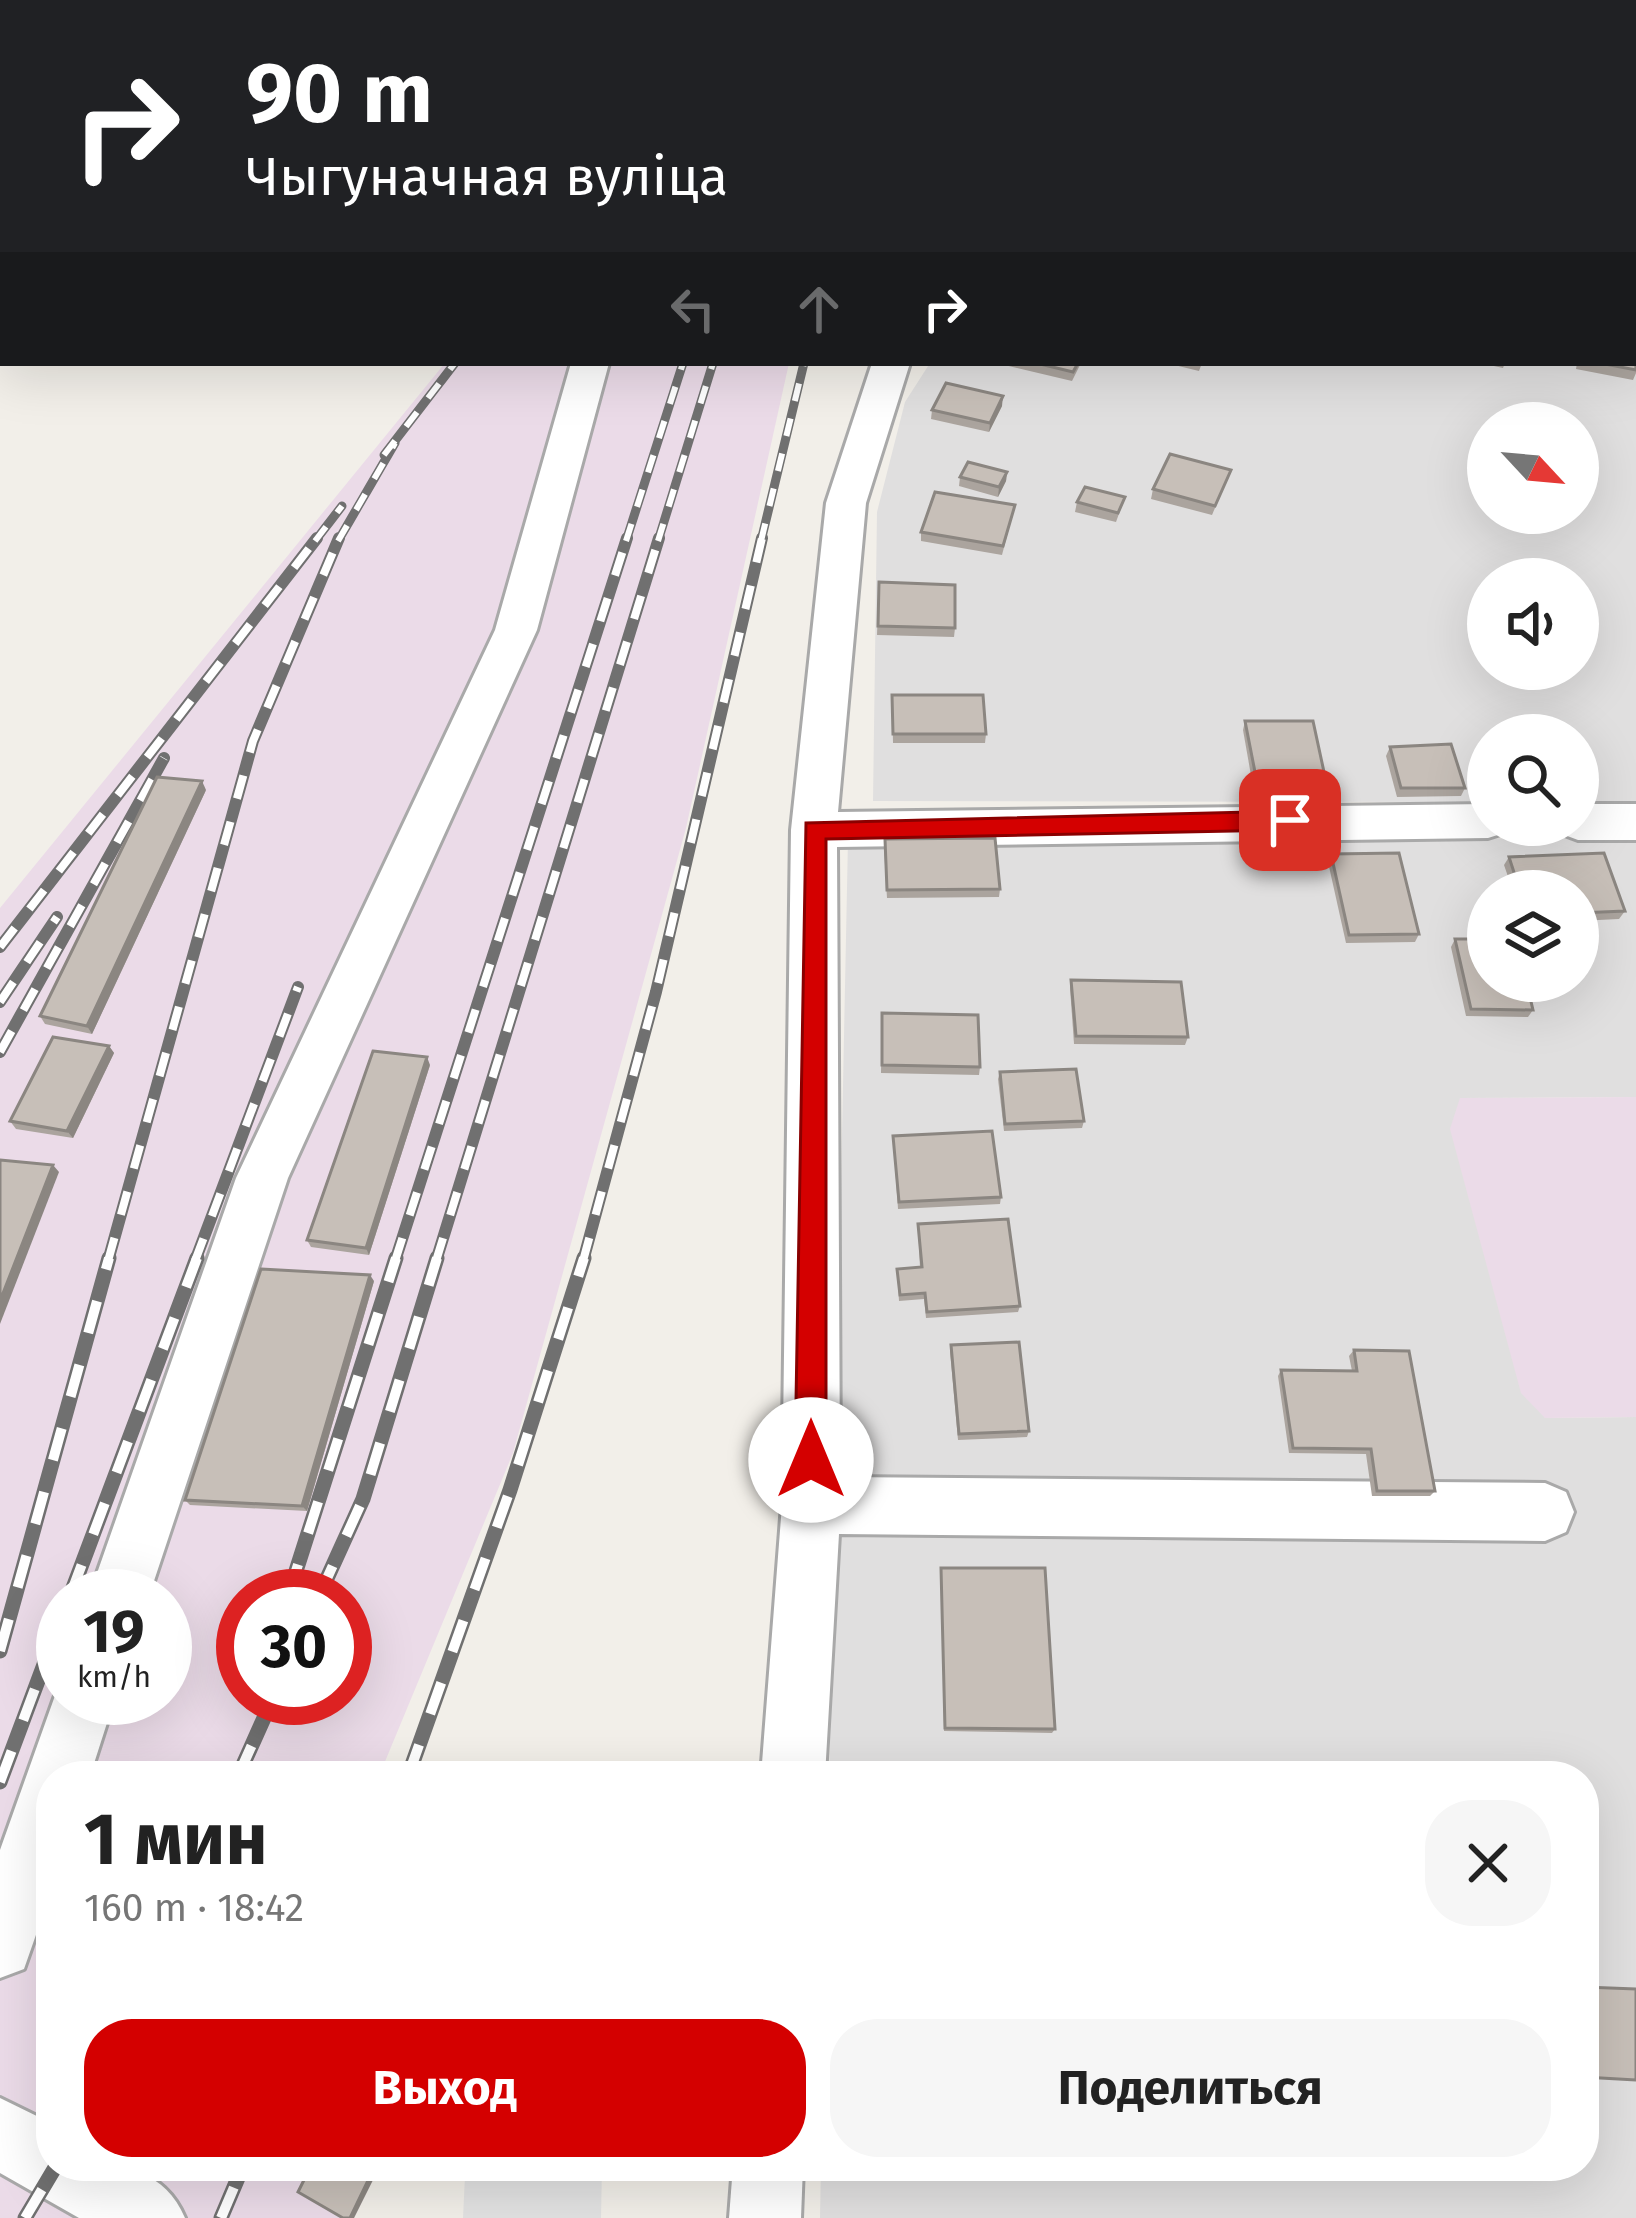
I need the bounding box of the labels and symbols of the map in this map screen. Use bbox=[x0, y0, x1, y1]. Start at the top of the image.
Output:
north arrow bbox=[1467, 402, 1599, 534]
pin bbox=[1239, 769, 1341, 871]
position arrow bbox=[748, 1397, 874, 1523]
speed limit sign: 30 bbox=[216, 1569, 372, 1725]

